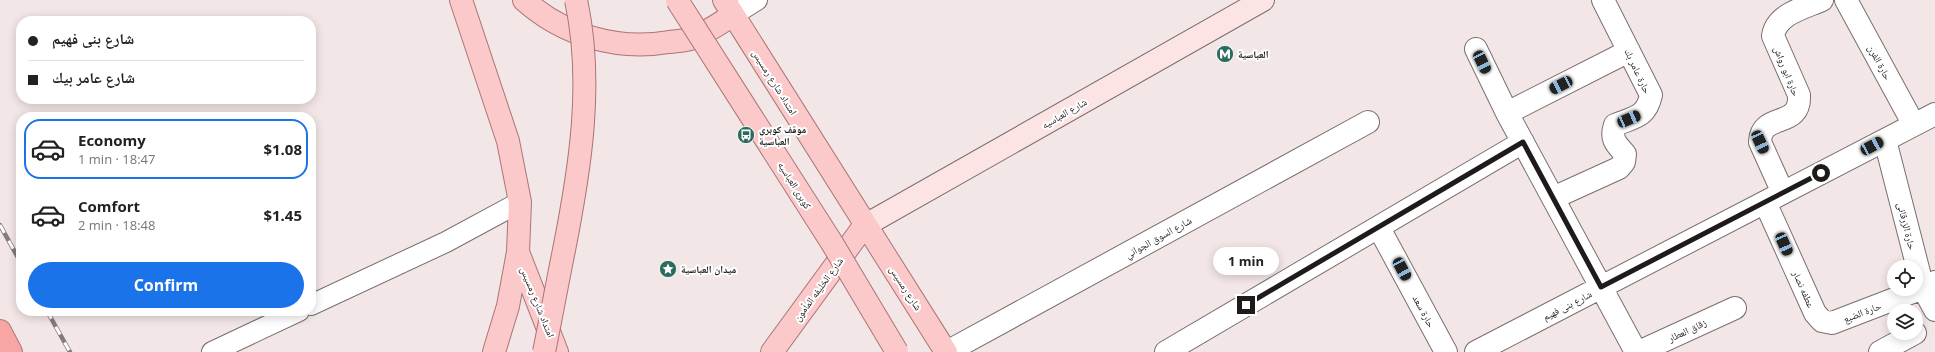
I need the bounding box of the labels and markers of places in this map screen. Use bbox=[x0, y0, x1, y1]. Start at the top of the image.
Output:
metro station icon: العباسية bbox=[1215, 44, 1235, 64]
place label: العباسية bbox=[1238, 47, 1269, 61]
place label: موقف كوبري العباسية bbox=[759, 122, 806, 148]
bus stop icon: موقف كوبري العباسية bbox=[736, 125, 756, 145]
place icon: ميدان العباسية bbox=[658, 259, 678, 279]
place label: ميدان العباسية bbox=[681, 262, 736, 276]

